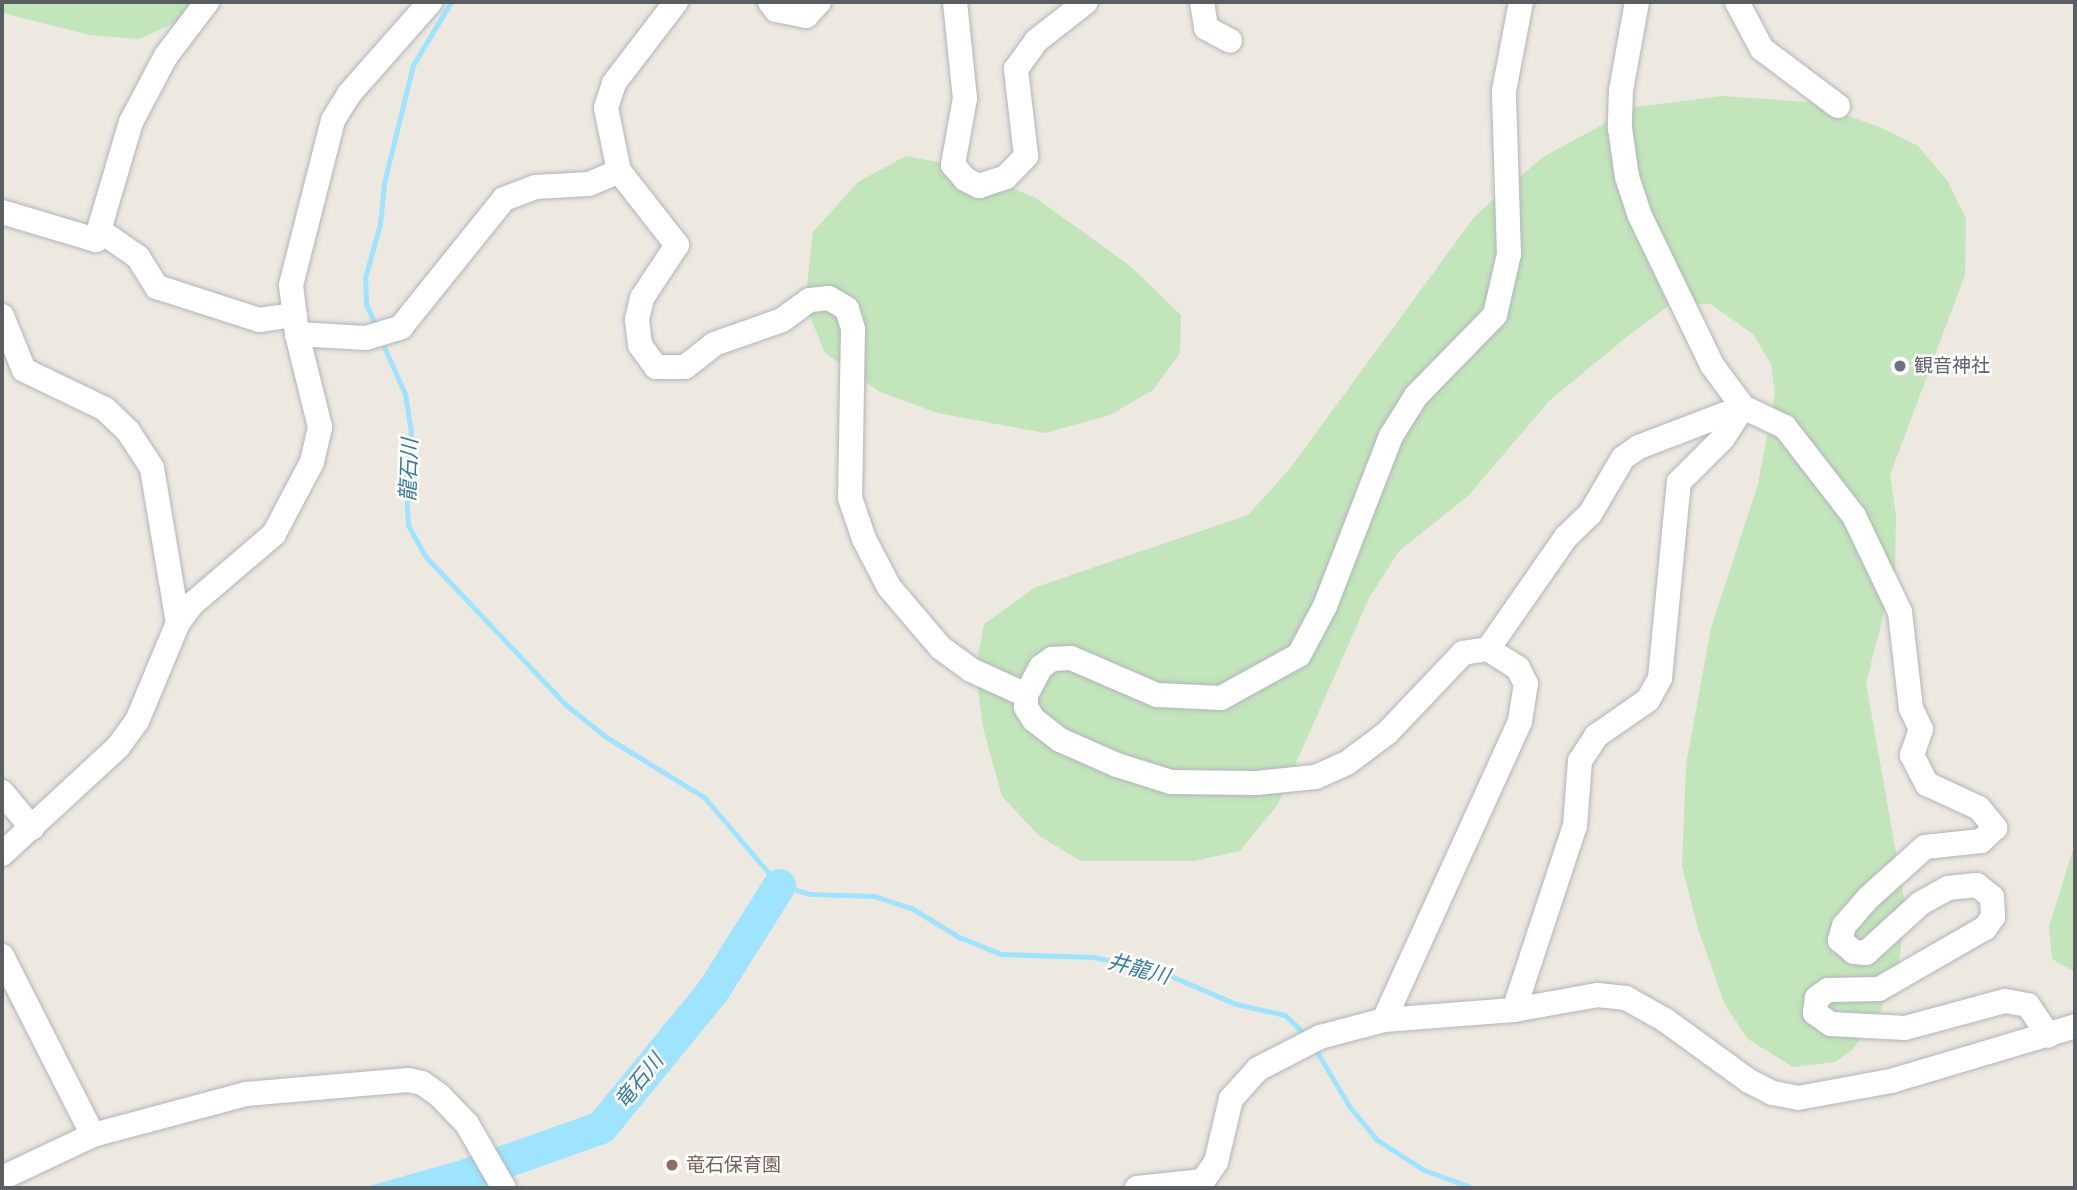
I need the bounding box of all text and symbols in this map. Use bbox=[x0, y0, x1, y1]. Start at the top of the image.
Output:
place label: 観音神社 bbox=[1914, 355, 1990, 377]
marker: 観音神社 bbox=[1892, 358, 1908, 374]
water label: 龍石川 bbox=[395, 438, 423, 502]
water label: 井龍川 bbox=[1105, 949, 1173, 989]
water label: 竜石川 bbox=[609, 1049, 669, 1113]
place label: 竜石保育園 bbox=[686, 1154, 781, 1176]
marker: 竜石保育園 bbox=[664, 1157, 680, 1173]

